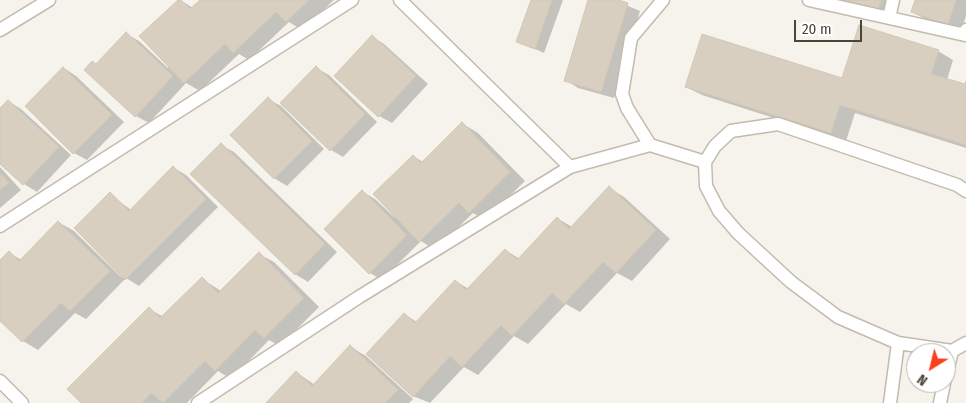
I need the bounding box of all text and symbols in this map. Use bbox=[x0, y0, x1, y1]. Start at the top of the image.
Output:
scale bar bbox=[796, 10, 864, 42]
text: 20 m bbox=[802, 20, 832, 38]
north arrow bbox=[906, 343, 956, 393]
text: N bbox=[914, 370, 931, 389]

